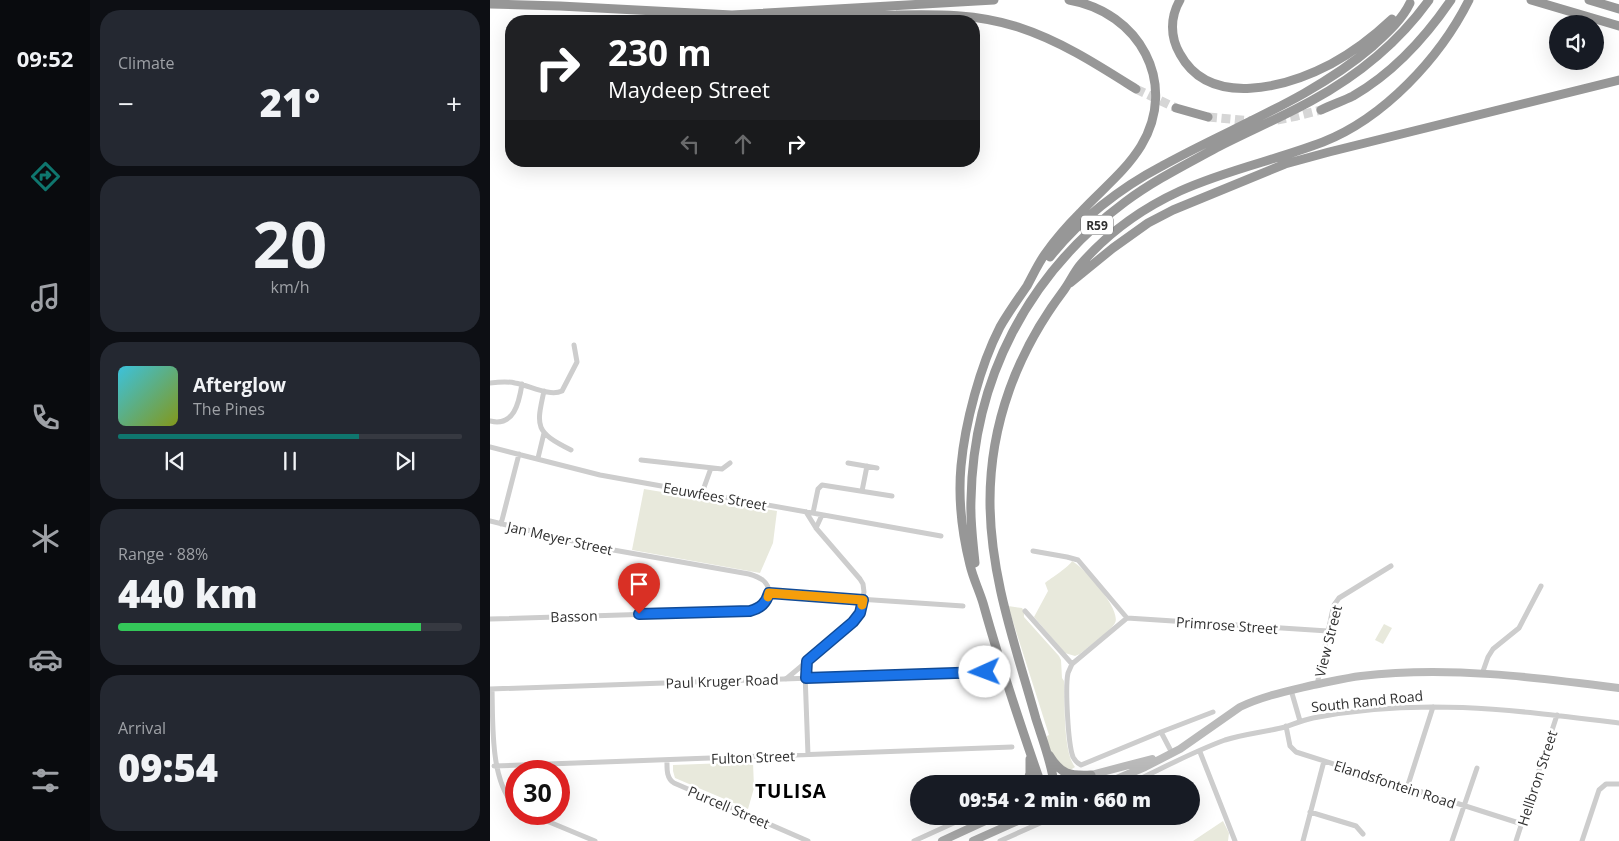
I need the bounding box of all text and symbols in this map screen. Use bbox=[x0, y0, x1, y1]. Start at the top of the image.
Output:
map controls bbox=[1549, 15, 1604, 70]
button: sound bbox=[1549, 15, 1604, 70]
text: 230 m bbox=[608, 29, 712, 76]
icon: right bbox=[525, 35, 590, 100]
text: 09:52 bbox=[17, 43, 73, 73]
text: Climate bbox=[118, 52, 175, 74]
text: Maydeep Street bbox=[608, 74, 770, 104]
text: 21° bbox=[260, 76, 320, 128]
text: − bbox=[118, 84, 134, 122]
text: + bbox=[446, 84, 462, 122]
icon: left bbox=[676, 130, 704, 158]
icon: ahead bbox=[729, 130, 757, 158]
icon: right bbox=[782, 130, 810, 158]
icon: directions bbox=[28, 159, 63, 194]
text: 20 bbox=[253, 199, 327, 287]
road number: R59 bbox=[1081, 216, 1113, 234]
text: km/h bbox=[271, 276, 309, 298]
icon: music bbox=[28, 280, 63, 315]
text: Afterglow bbox=[193, 372, 286, 398]
text: The Pines bbox=[193, 398, 265, 420]
icon: phone bbox=[28, 400, 63, 435]
icon: previous bbox=[161, 447, 189, 475]
icon: pause bbox=[276, 447, 304, 475]
icon: next bbox=[391, 447, 419, 475]
street label: Eeuwfees Street bbox=[662, 478, 768, 514]
street label: Jan Meyer Street bbox=[504, 516, 615, 559]
icon: climate bbox=[28, 521, 63, 556]
text: Range · 88% bbox=[118, 543, 208, 565]
pin bbox=[618, 563, 660, 614]
text: 440 km bbox=[118, 567, 258, 619]
icon: arrive bbox=[625, 570, 653, 598]
street label: View Street bbox=[1310, 603, 1346, 679]
street label: Basson bbox=[550, 606, 598, 626]
street label: Primrose Street bbox=[1175, 612, 1279, 638]
icon: car bbox=[28, 642, 63, 677]
position arrow bbox=[958, 645, 1010, 697]
street label: Paul Kruger Road bbox=[665, 670, 779, 692]
street label: South Rand Road bbox=[1310, 686, 1424, 716]
text: Arrival bbox=[118, 717, 166, 739]
street label: Hellbron Street bbox=[1513, 728, 1561, 828]
text: 09:54 bbox=[118, 741, 218, 793]
street label: Fulton Street bbox=[711, 746, 795, 768]
street label: Elandsfontein Road bbox=[1332, 755, 1458, 813]
speed limit sign: 30 bbox=[505, 760, 570, 825]
icon: filters bbox=[28, 763, 63, 798]
district label: TULISA bbox=[755, 778, 827, 804]
street label: Purcell Street bbox=[685, 781, 773, 833]
text: 09:54 · 2 min · 660 m bbox=[959, 787, 1151, 813]

